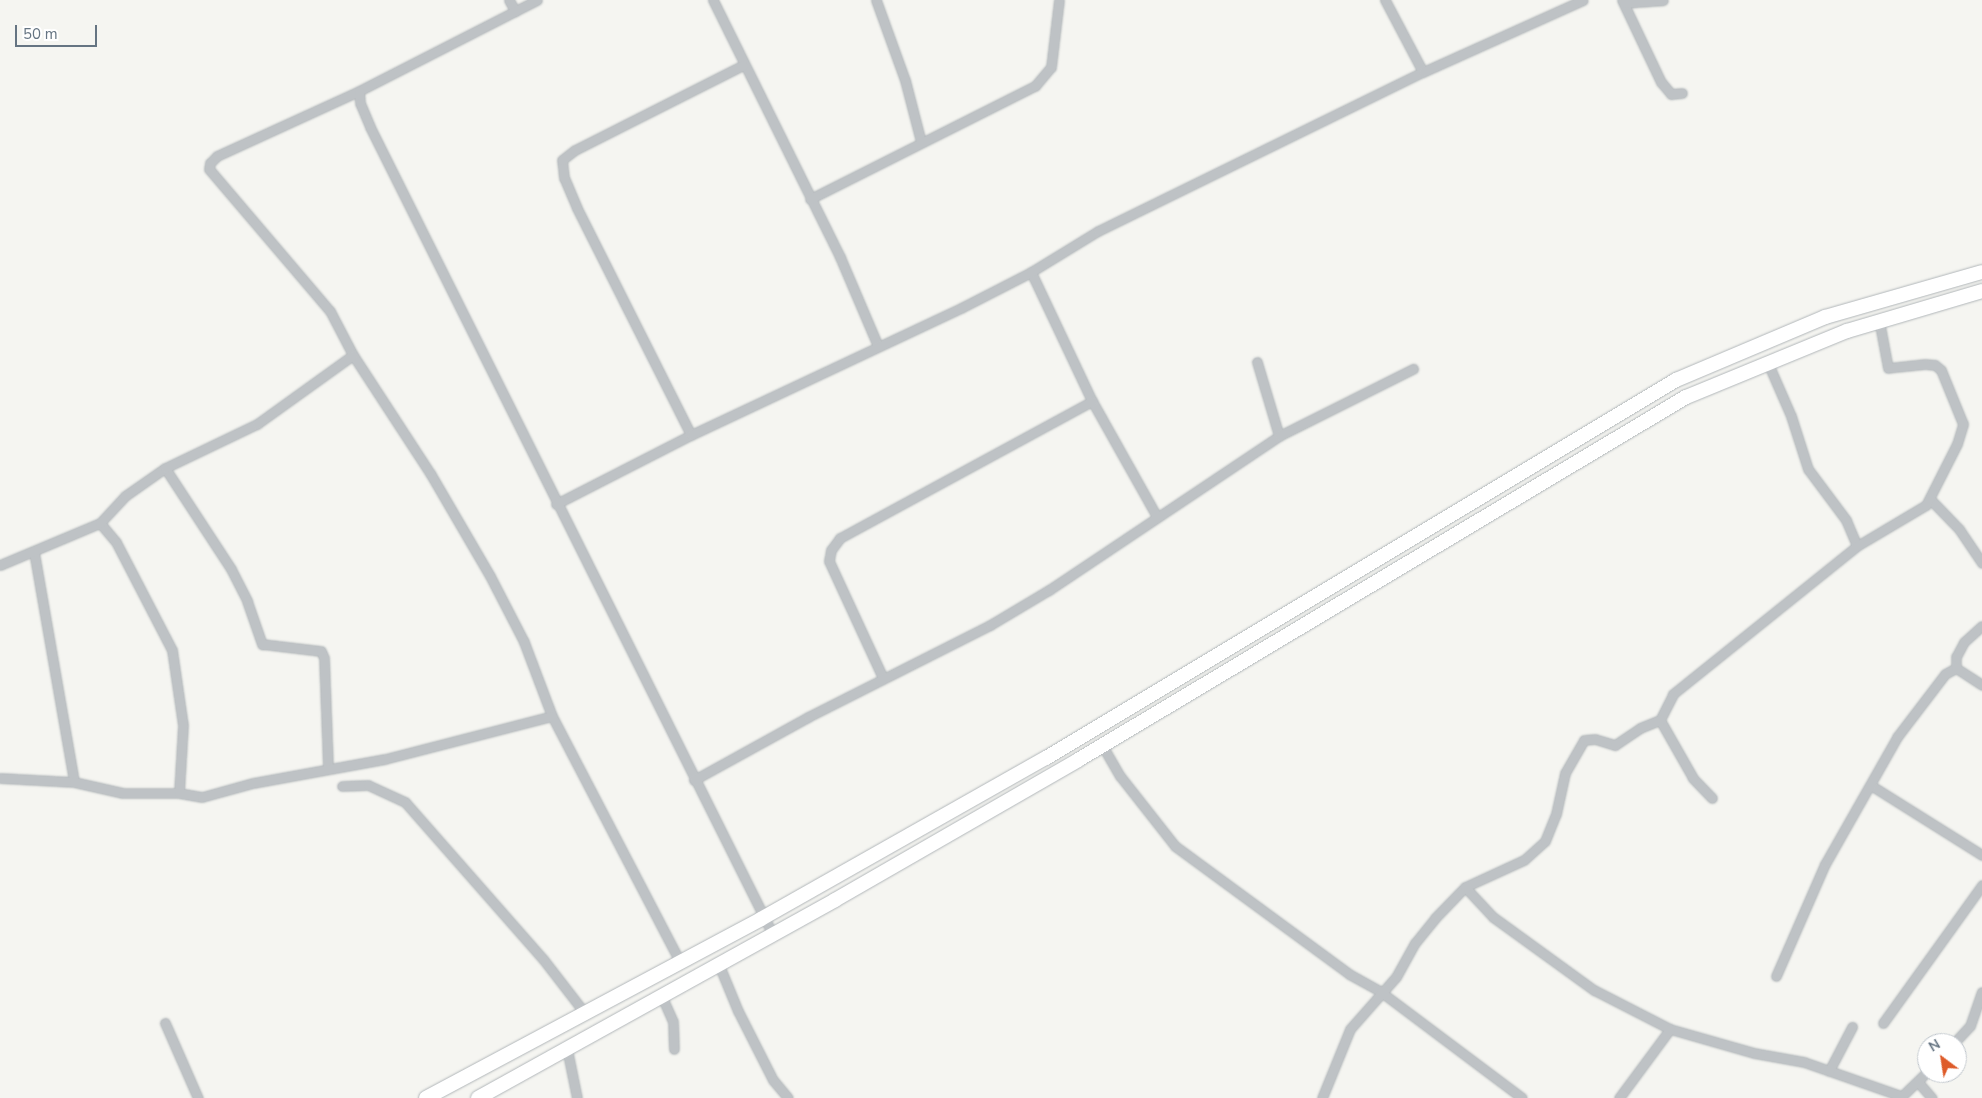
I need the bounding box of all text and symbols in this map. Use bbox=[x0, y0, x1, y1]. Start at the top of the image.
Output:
scale bar bbox=[18, 15, 100, 47]
text: 50 m bbox=[23, 24, 58, 44]
north arrow bbox=[1917, 1033, 1967, 1083]
text: N bbox=[1925, 1035, 1944, 1056]

